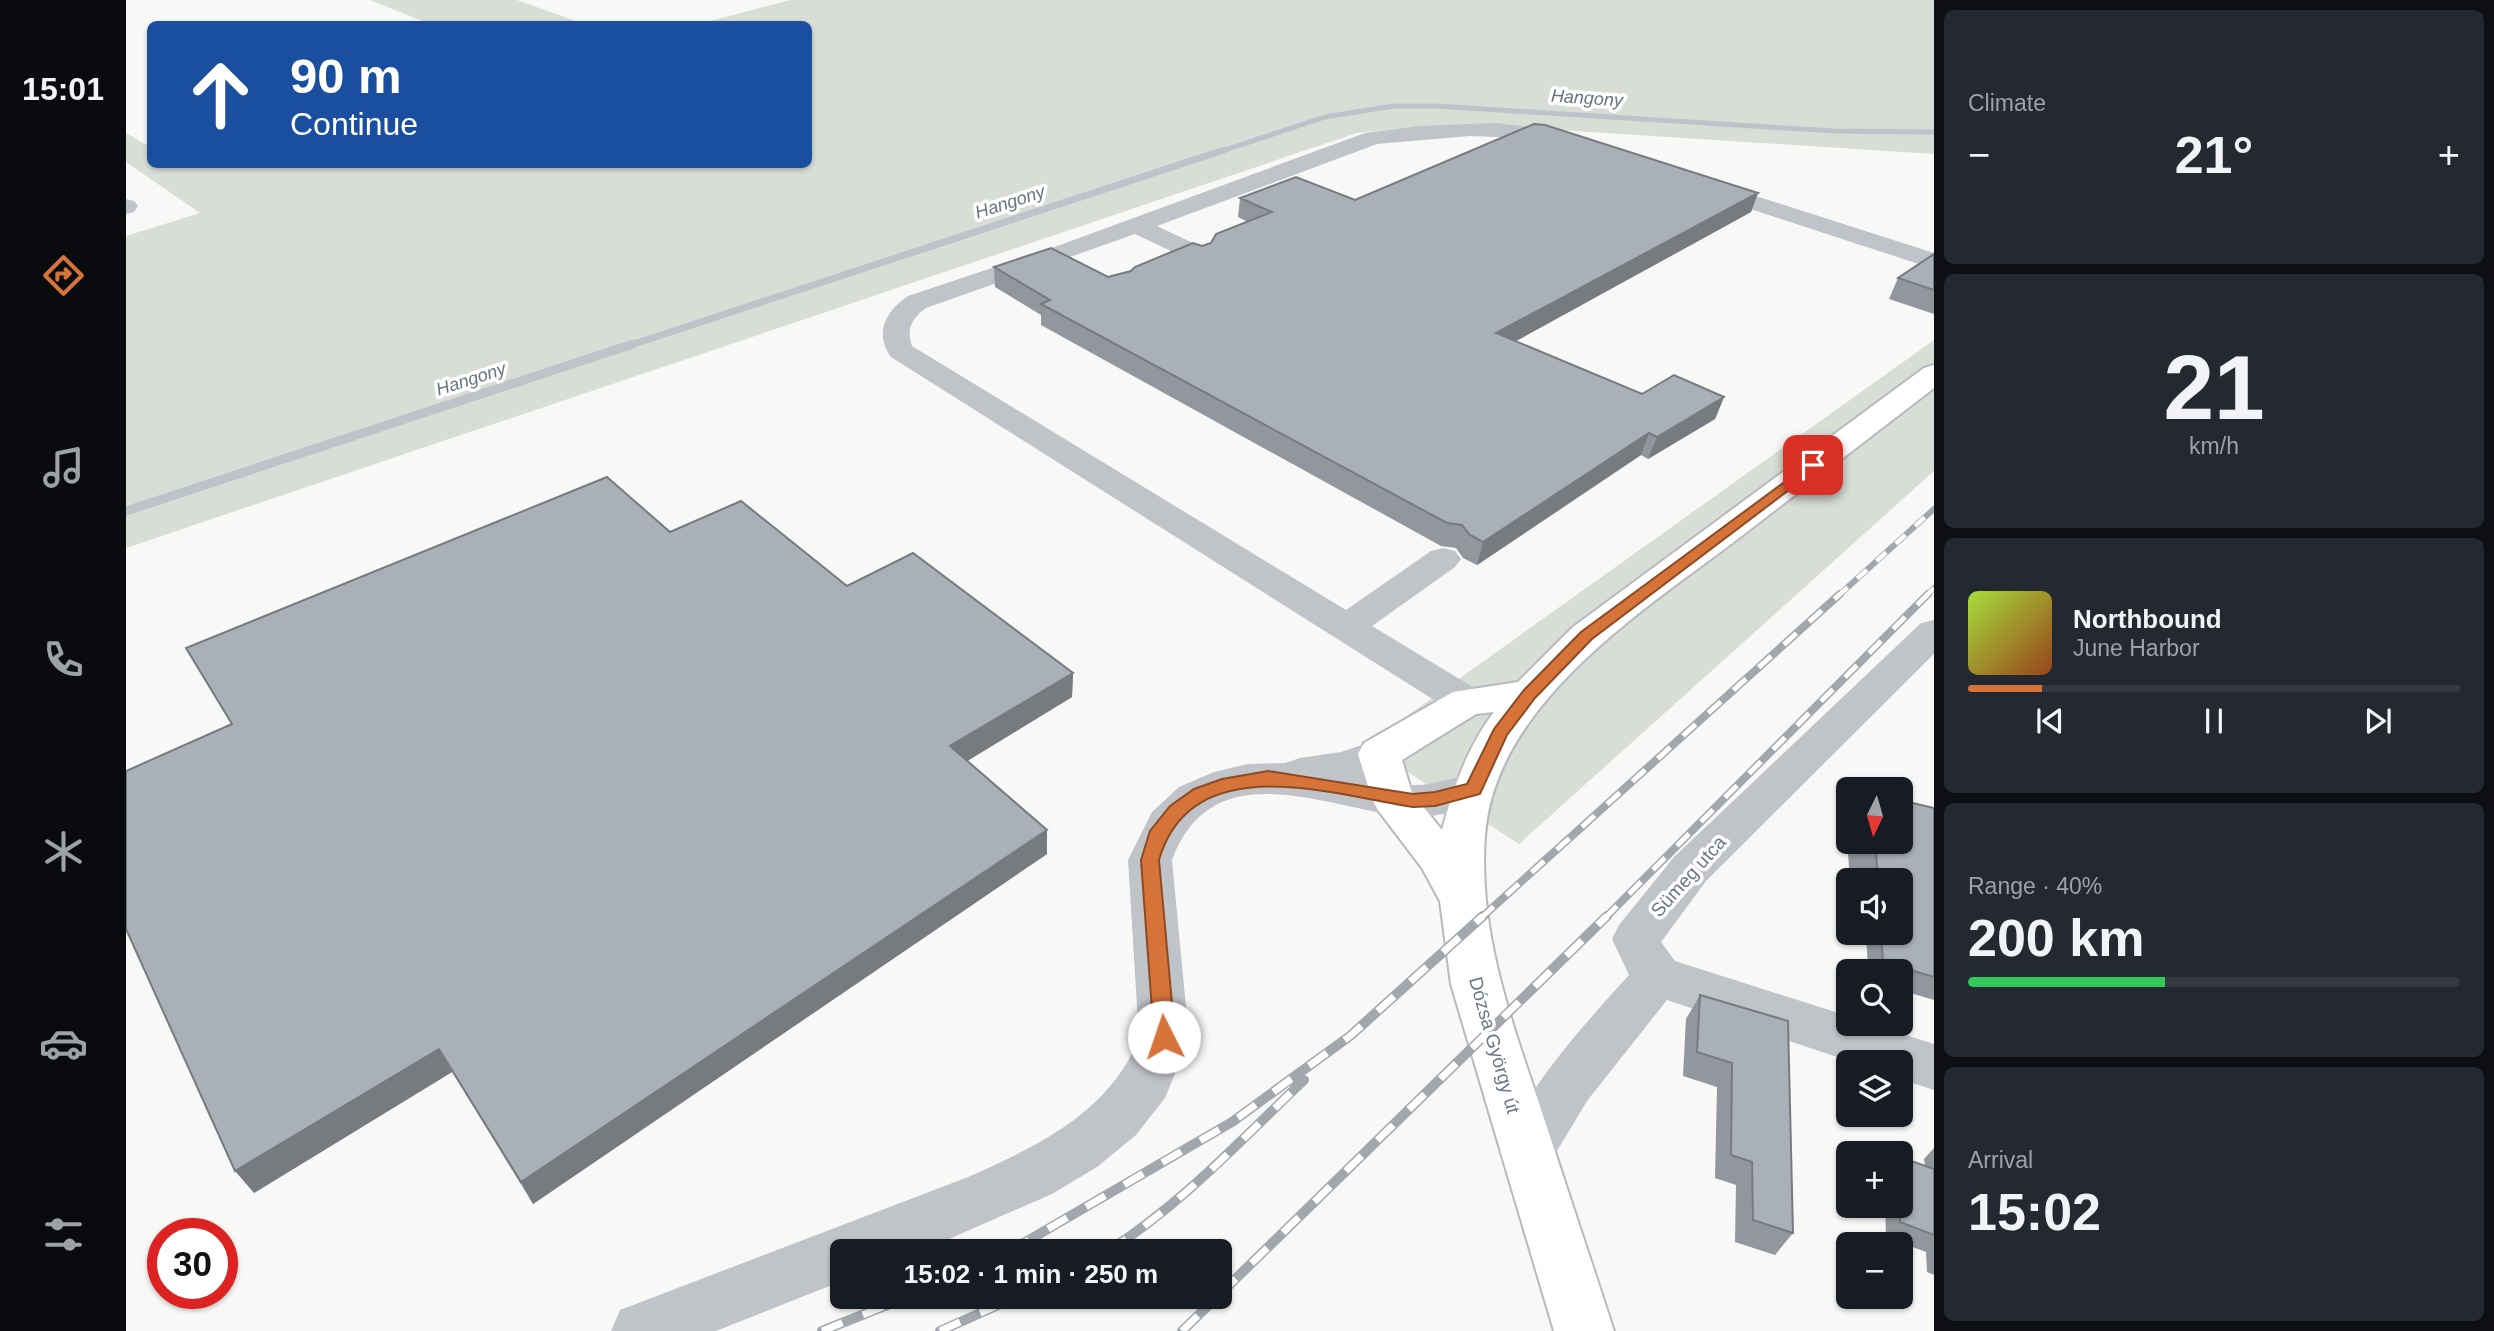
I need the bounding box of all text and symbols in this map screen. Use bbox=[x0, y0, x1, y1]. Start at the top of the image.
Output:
icon: ahead bbox=[175, 49, 266, 140]
text: 90 m bbox=[290, 49, 402, 103]
text: 15:01 bbox=[22, 71, 104, 107]
water label: Hangony bbox=[1550, 86, 1625, 111]
text: Climate bbox=[1968, 90, 2046, 116]
text: Continue bbox=[290, 106, 418, 142]
text: 21° bbox=[2175, 126, 2253, 184]
text: − bbox=[1968, 134, 1990, 176]
text: + bbox=[2438, 134, 2460, 176]
water label: Hangony bbox=[973, 181, 1048, 223]
icon: directions bbox=[39, 251, 88, 300]
text: 21 bbox=[2163, 337, 2265, 438]
water label: Hangony bbox=[434, 358, 509, 400]
text: km/h bbox=[2189, 433, 2239, 459]
pin bbox=[1783, 435, 1843, 495]
icon: music bbox=[39, 443, 88, 492]
icon: arrive bbox=[1794, 446, 1832, 484]
text: Northbound bbox=[2073, 604, 2222, 634]
icon: phone bbox=[39, 635, 88, 684]
text: June Harbor bbox=[2073, 635, 2200, 661]
icon: previous bbox=[2031, 702, 2069, 740]
icon: pause bbox=[2195, 702, 2233, 740]
icon: next bbox=[2359, 702, 2397, 740]
north arrow bbox=[1836, 777, 1913, 854]
map controls bbox=[1836, 777, 1913, 1309]
icon: climate bbox=[39, 827, 88, 876]
street label: Sümeg utca bbox=[1647, 831, 1730, 921]
button: sound bbox=[1836, 868, 1913, 945]
text: Range · 40% bbox=[1968, 873, 2102, 899]
text: 200 km bbox=[1968, 909, 2144, 967]
button: search bbox=[1836, 959, 1913, 1036]
street label: Dózsa György út bbox=[1465, 974, 1524, 1117]
position arrow bbox=[1127, 1000, 1201, 1074]
icon: car bbox=[39, 1019, 88, 1068]
button: layers bbox=[1836, 1050, 1913, 1127]
button: + bbox=[1836, 1141, 1913, 1218]
text: Arrival bbox=[1968, 1147, 2033, 1173]
text: 15:02 bbox=[1968, 1183, 2101, 1241]
icon: filters bbox=[39, 1210, 88, 1259]
speed limit sign: 30 bbox=[147, 1218, 238, 1309]
button: − bbox=[1836, 1232, 1913, 1309]
text: 15:02 · 1 min · 250 m bbox=[904, 1259, 1158, 1289]

